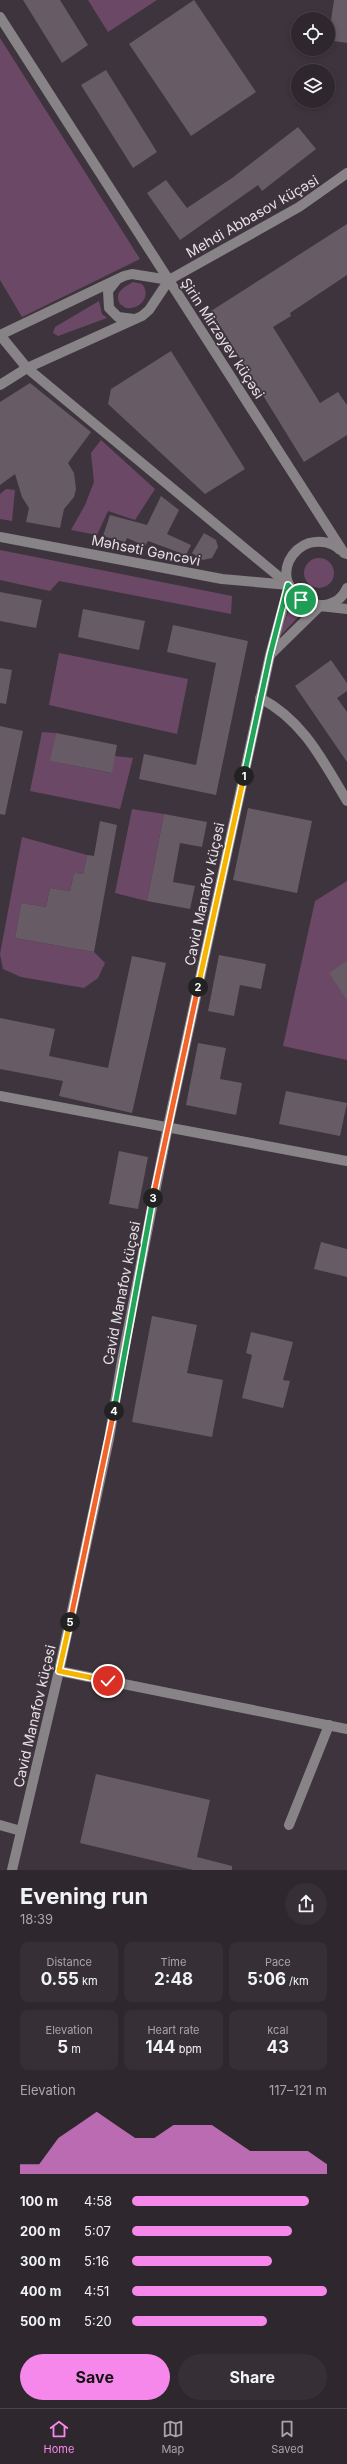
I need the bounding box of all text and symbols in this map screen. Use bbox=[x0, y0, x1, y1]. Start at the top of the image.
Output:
map controls bbox=[291, 12, 335, 108]
button: locate bbox=[291, 12, 335, 56]
button: layers bbox=[291, 64, 335, 108]
street label: Mehdi Abbasov küçəsi bbox=[183, 171, 321, 261]
street label: Şirin Mirzəyev küçəsi bbox=[178, 274, 268, 402]
street label: Məhsəti Gəncəvi bbox=[90, 531, 202, 569]
pin bbox=[284, 583, 318, 617]
icon: arrive bbox=[290, 589, 312, 611]
pin: 1 bbox=[234, 766, 254, 786]
text: 1 bbox=[242, 769, 246, 783]
street label: Cavid Manafov küçəsi bbox=[181, 821, 227, 967]
pin: 2 bbox=[188, 977, 208, 997]
text: 2 bbox=[195, 980, 201, 994]
pin: 3 bbox=[143, 1188, 163, 1208]
text: 3 bbox=[149, 1191, 157, 1205]
street label: Cavid Manafov küçəsi bbox=[99, 1220, 143, 1366]
pin: 4 bbox=[104, 1401, 124, 1421]
text: 4 bbox=[110, 1404, 118, 1418]
pin: 5 bbox=[60, 1612, 80, 1632]
text: 5 bbox=[66, 1615, 74, 1629]
street label: Cavid Manafov küçəsi bbox=[9, 1643, 59, 1789]
pin bbox=[91, 1664, 125, 1698]
icon: check bbox=[97, 1670, 119, 1692]
text: Evening run bbox=[20, 1883, 148, 1909]
button: share bbox=[285, 1883, 327, 1925]
text: 18:39 bbox=[20, 1911, 53, 1927]
text: Distance bbox=[46, 1955, 92, 1969]
text: Time bbox=[161, 1955, 186, 1969]
text: Pace bbox=[265, 1955, 291, 1969]
text: 0.55 bbox=[41, 1969, 79, 1989]
text: 2:48 bbox=[154, 1969, 193, 1989]
text: 5:06 bbox=[247, 1969, 286, 1989]
text: km bbox=[79, 1974, 98, 1988]
text: /km bbox=[286, 1974, 309, 1988]
text: Elevation bbox=[46, 2023, 93, 2037]
text: Heart rate bbox=[147, 2023, 200, 2037]
text: kcal bbox=[267, 2023, 288, 2037]
text: 5 bbox=[57, 2037, 68, 2057]
text: 144 bbox=[145, 2037, 176, 2057]
text: 43 bbox=[267, 2037, 289, 2057]
text: m bbox=[68, 2042, 81, 2056]
text: bpm bbox=[176, 2042, 202, 2056]
text: Elevation bbox=[20, 2082, 76, 2098]
text: 117–121 m bbox=[269, 2082, 327, 2098]
text: 100 m bbox=[20, 2193, 58, 2209]
text: 4:58 bbox=[84, 2193, 112, 2209]
text: 200 m bbox=[20, 2223, 61, 2239]
text: 5:07 bbox=[84, 2223, 111, 2239]
text: 300 m bbox=[20, 2253, 61, 2269]
text: 5:16 bbox=[84, 2253, 109, 2269]
text: 400 m bbox=[20, 2283, 61, 2299]
text: 4:51 bbox=[84, 2283, 109, 2299]
text: 500 m bbox=[20, 2313, 61, 2329]
text: 5:20 bbox=[84, 2313, 112, 2329]
button: Save bbox=[20, 2354, 170, 2400]
button: Share bbox=[178, 2354, 327, 2400]
tab: Home bbox=[44, 2418, 74, 2456]
tab: Map bbox=[161, 2418, 184, 2456]
tab: Saved bbox=[271, 2418, 303, 2456]

